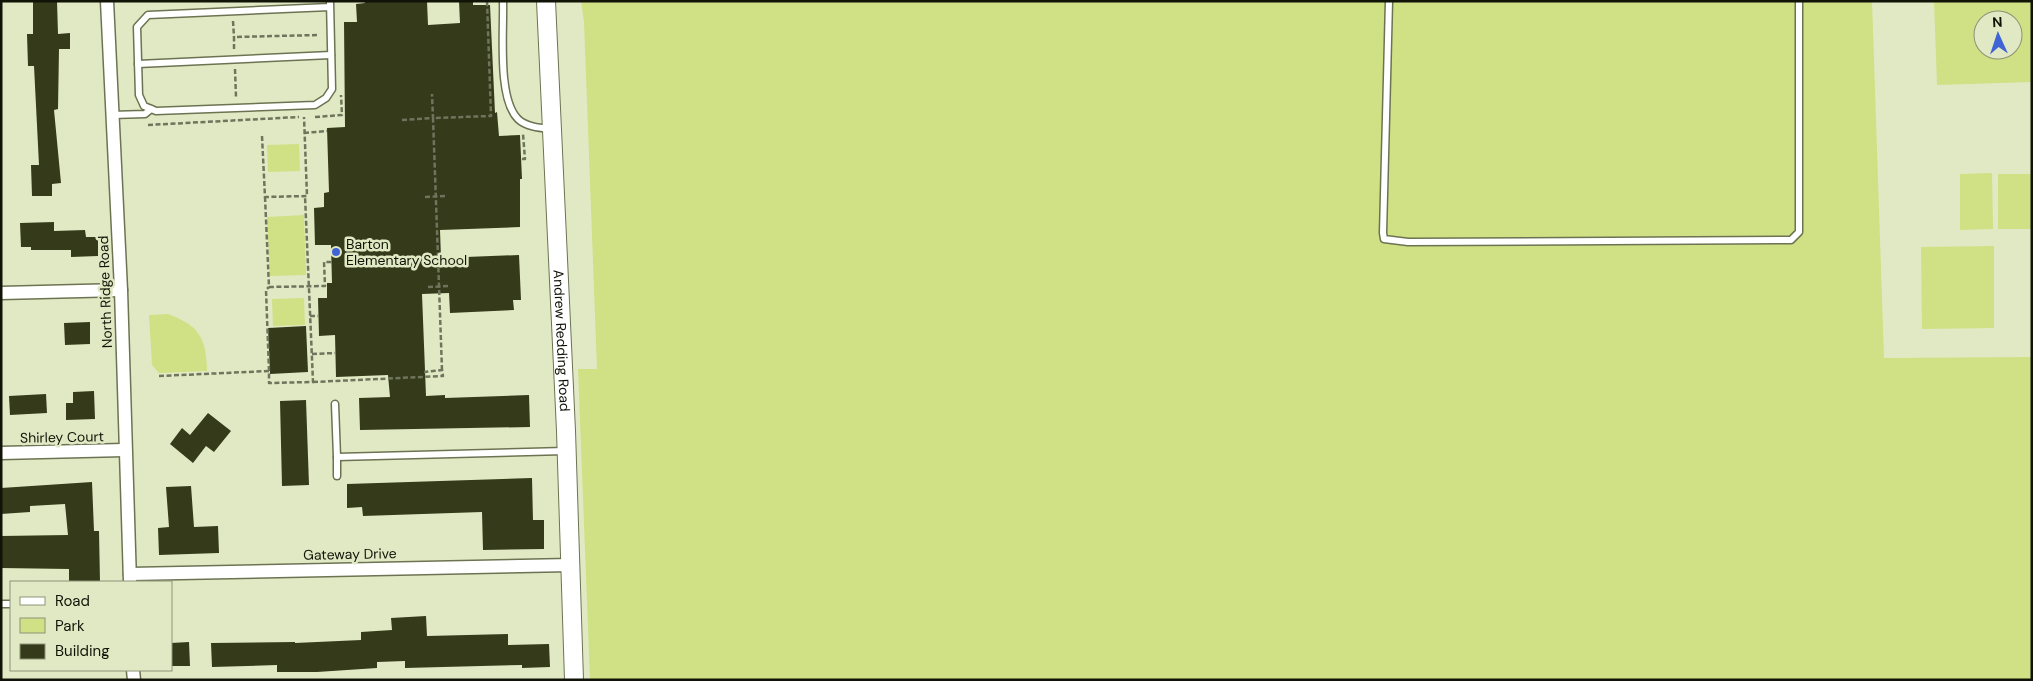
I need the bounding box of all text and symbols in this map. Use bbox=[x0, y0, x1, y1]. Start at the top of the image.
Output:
north arrow bbox=[1973, 10, 2023, 60]
text: N bbox=[1992, 13, 2003, 31]
street label: North Ridge Road bbox=[94, 235, 116, 349]
place label: Barton Elementary School bbox=[346, 235, 467, 269]
marker: Barton Elementary School bbox=[330, 246, 342, 258]
street label: Andrew Redding Road bbox=[550, 269, 574, 412]
street label: Shirley Court bbox=[20, 427, 104, 447]
street label: Gateway Drive bbox=[303, 544, 397, 564]
legend bbox=[10, 581, 172, 671]
text: Road bbox=[55, 591, 90, 611]
text: Park bbox=[55, 616, 85, 636]
text: Building bbox=[55, 641, 110, 661]

